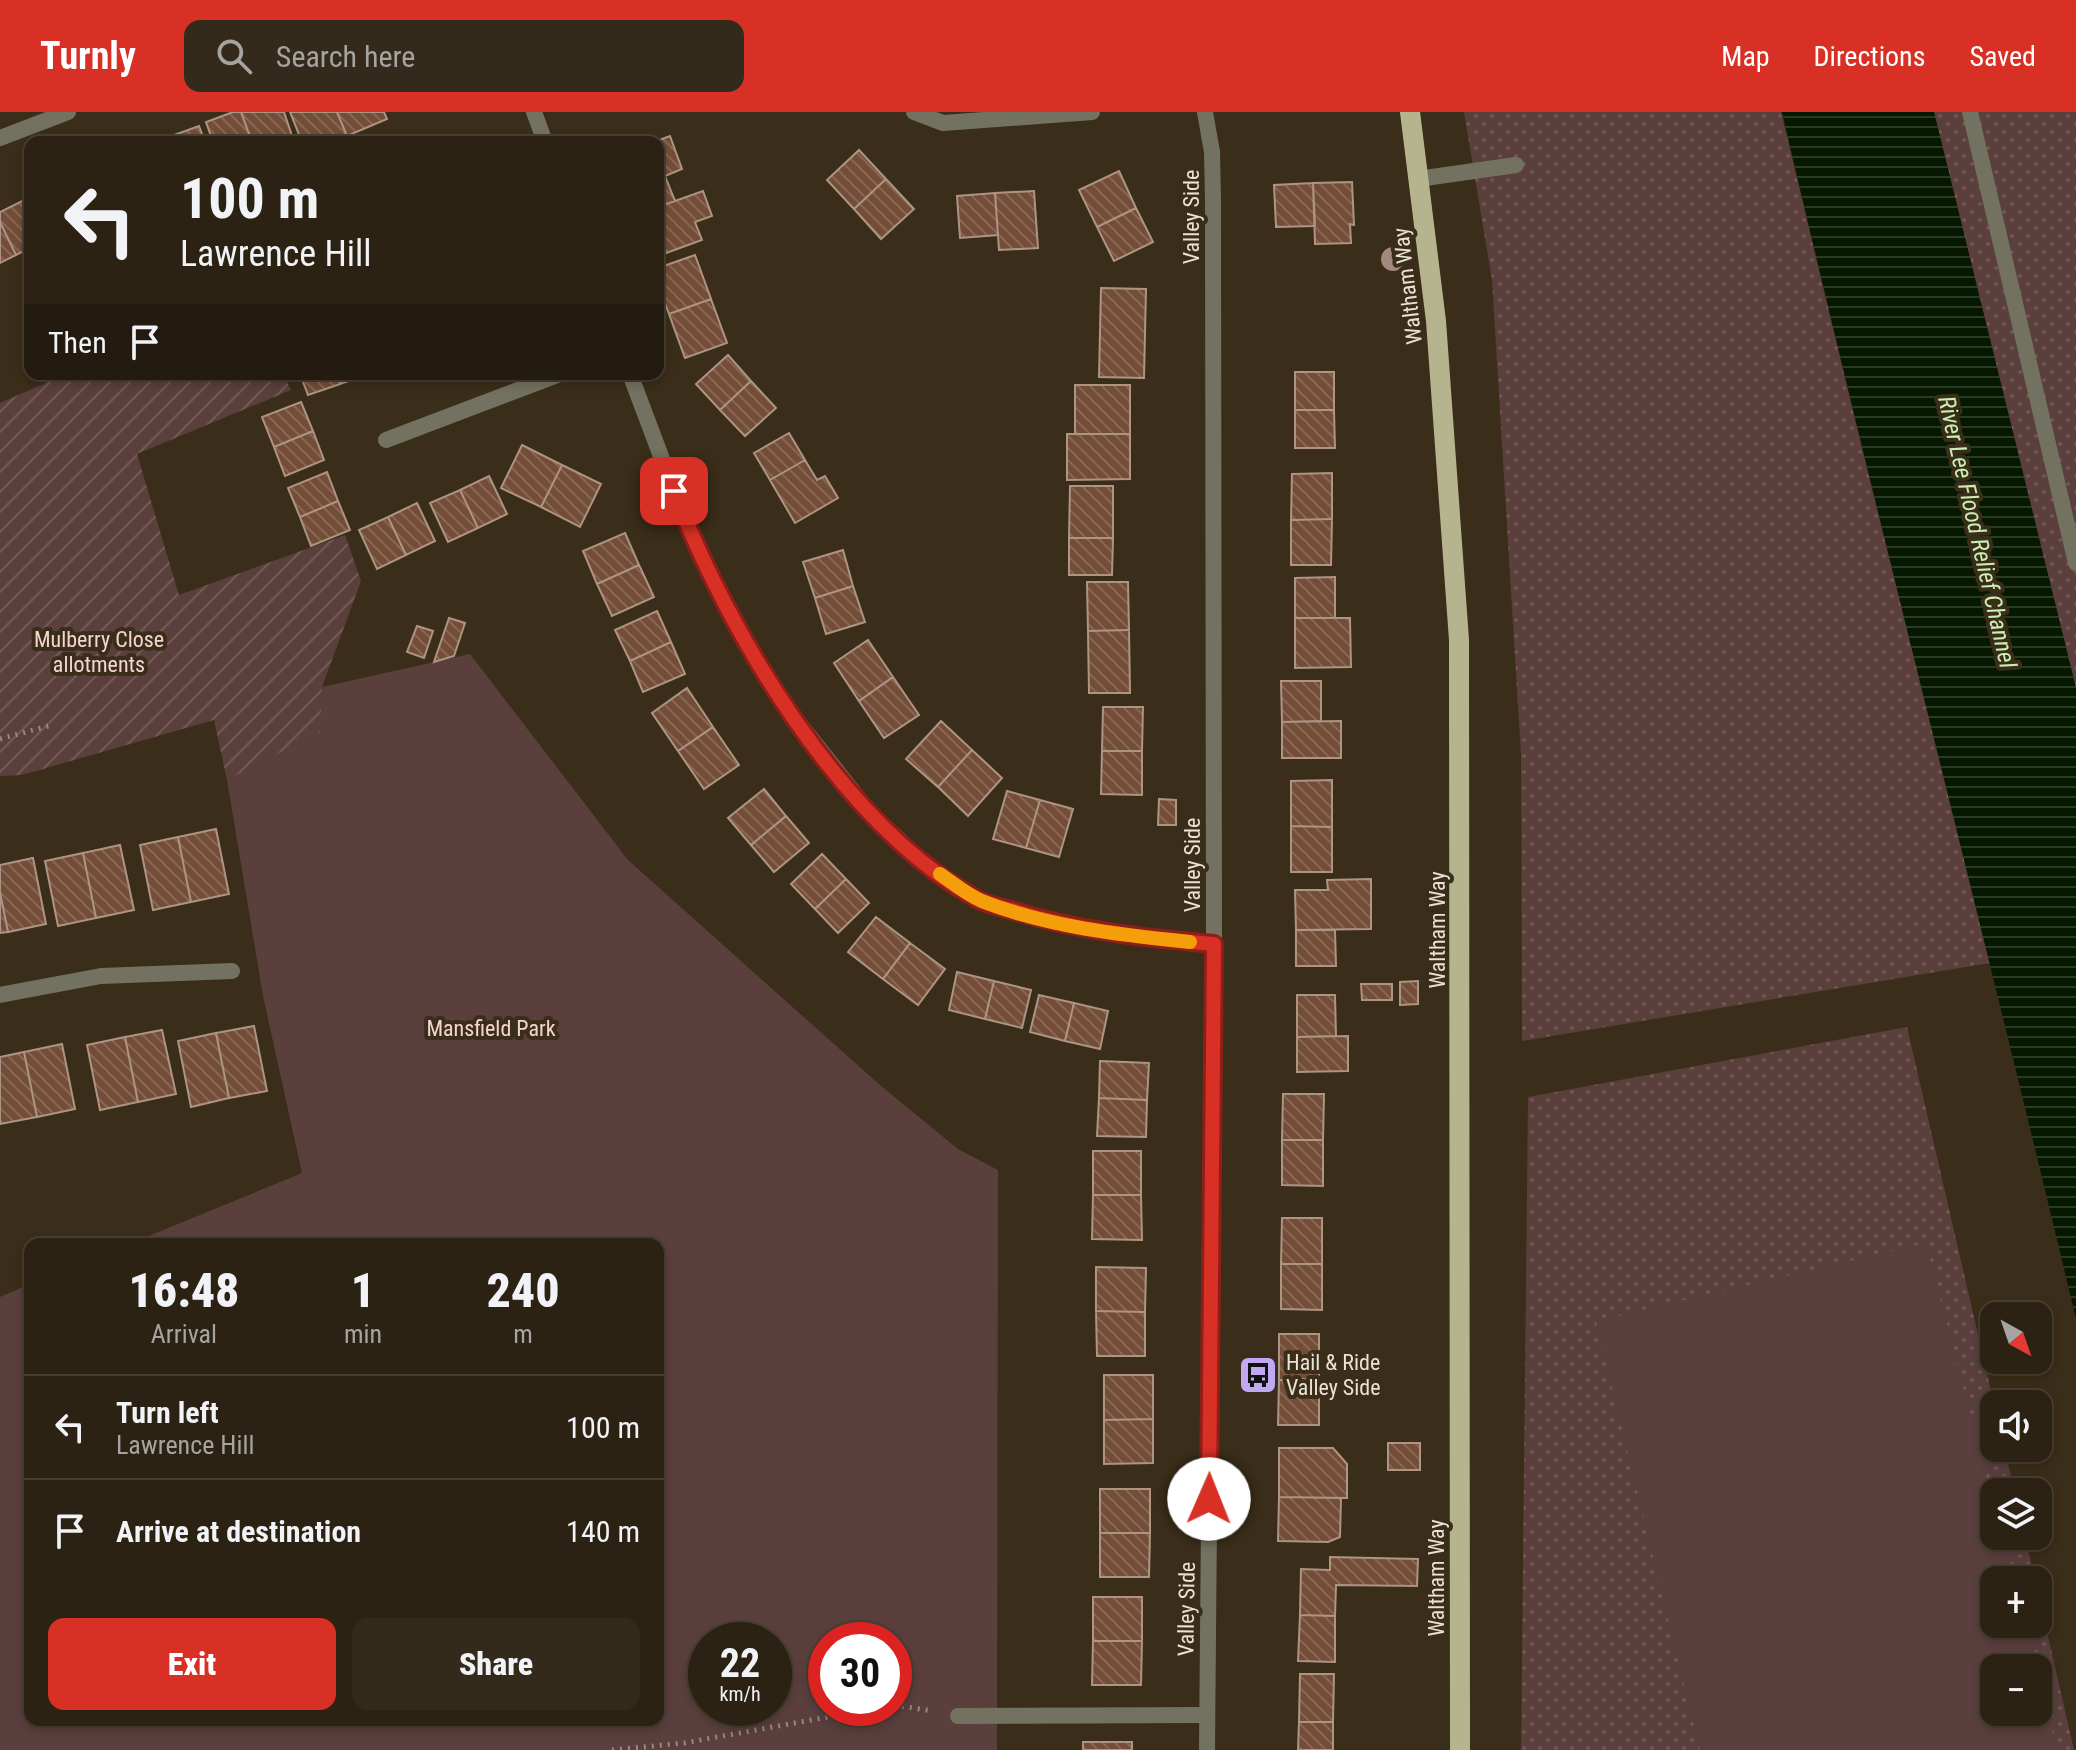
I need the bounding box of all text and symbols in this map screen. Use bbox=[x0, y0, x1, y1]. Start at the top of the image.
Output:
search box bbox=[184, 20, 744, 92]
text: Turnly bbox=[40, 34, 136, 78]
icon: search bbox=[212, 34, 256, 78]
text: Search here bbox=[276, 39, 415, 74]
text: Map bbox=[1721, 40, 1770, 73]
text: Directions bbox=[1814, 40, 1925, 73]
text: Saved bbox=[1969, 40, 2036, 73]
text: 100 m bbox=[180, 166, 319, 232]
icon: left bbox=[48, 168, 152, 272]
street label: Valley Side bbox=[1179, 170, 1204, 264]
street label: Waltham Way bbox=[1388, 226, 1427, 346]
text: Lawrence Hill bbox=[180, 233, 372, 275]
icon: arrive bbox=[123, 320, 167, 364]
text: Then bbox=[48, 325, 107, 360]
water label: River Lee Flood Relief Channel bbox=[1932, 393, 2022, 671]
pin bbox=[640, 457, 708, 525]
icon: arrive bbox=[652, 469, 696, 513]
park label: Mulberry Close allotments bbox=[34, 627, 164, 677]
street label: Valley Side bbox=[1180, 818, 1205, 912]
street label: Waltham Way bbox=[1425, 871, 1450, 989]
park label: Mansfield Park bbox=[426, 1016, 556, 1041]
text: 16:48 bbox=[128, 1262, 240, 1319]
text: 1 bbox=[351, 1262, 375, 1319]
text: 240 bbox=[486, 1262, 560, 1319]
north arrow bbox=[1980, 1302, 2052, 1374]
map controls bbox=[1980, 1302, 2052, 1726]
text: Arrival bbox=[151, 1319, 217, 1349]
text: min bbox=[344, 1319, 382, 1349]
text: m bbox=[513, 1319, 533, 1349]
place label: Hail & Ride Valley Side bbox=[1286, 1350, 1381, 1400]
bus stop icon: Hail & Ride Valley Side bbox=[1237, 1354, 1279, 1396]
button: sound bbox=[1980, 1390, 2052, 1462]
text: Turn left bbox=[116, 1395, 219, 1430]
icon: left bbox=[48, 1405, 92, 1449]
text: 100 m bbox=[566, 1410, 640, 1445]
text: Lawrence Hill bbox=[116, 1430, 254, 1460]
position arrow bbox=[1167, 1457, 1251, 1541]
button: layers bbox=[1980, 1478, 2052, 1550]
icon: arrive bbox=[48, 1509, 92, 1553]
text: Arrive at destination bbox=[116, 1514, 361, 1549]
text: 140 m bbox=[566, 1514, 640, 1549]
street label: Waltham Way bbox=[1424, 1519, 1449, 1637]
street label: Valley Side bbox=[1173, 1562, 1200, 1656]
button: + bbox=[1980, 1566, 2052, 1638]
button: Exit bbox=[48, 1618, 336, 1710]
button: Share bbox=[352, 1618, 640, 1710]
speed limit sign: 30 bbox=[808, 1622, 912, 1726]
text: 22 bbox=[720, 1640, 760, 1687]
button: − bbox=[1980, 1654, 2052, 1726]
text: km/h bbox=[719, 1682, 761, 1706]

